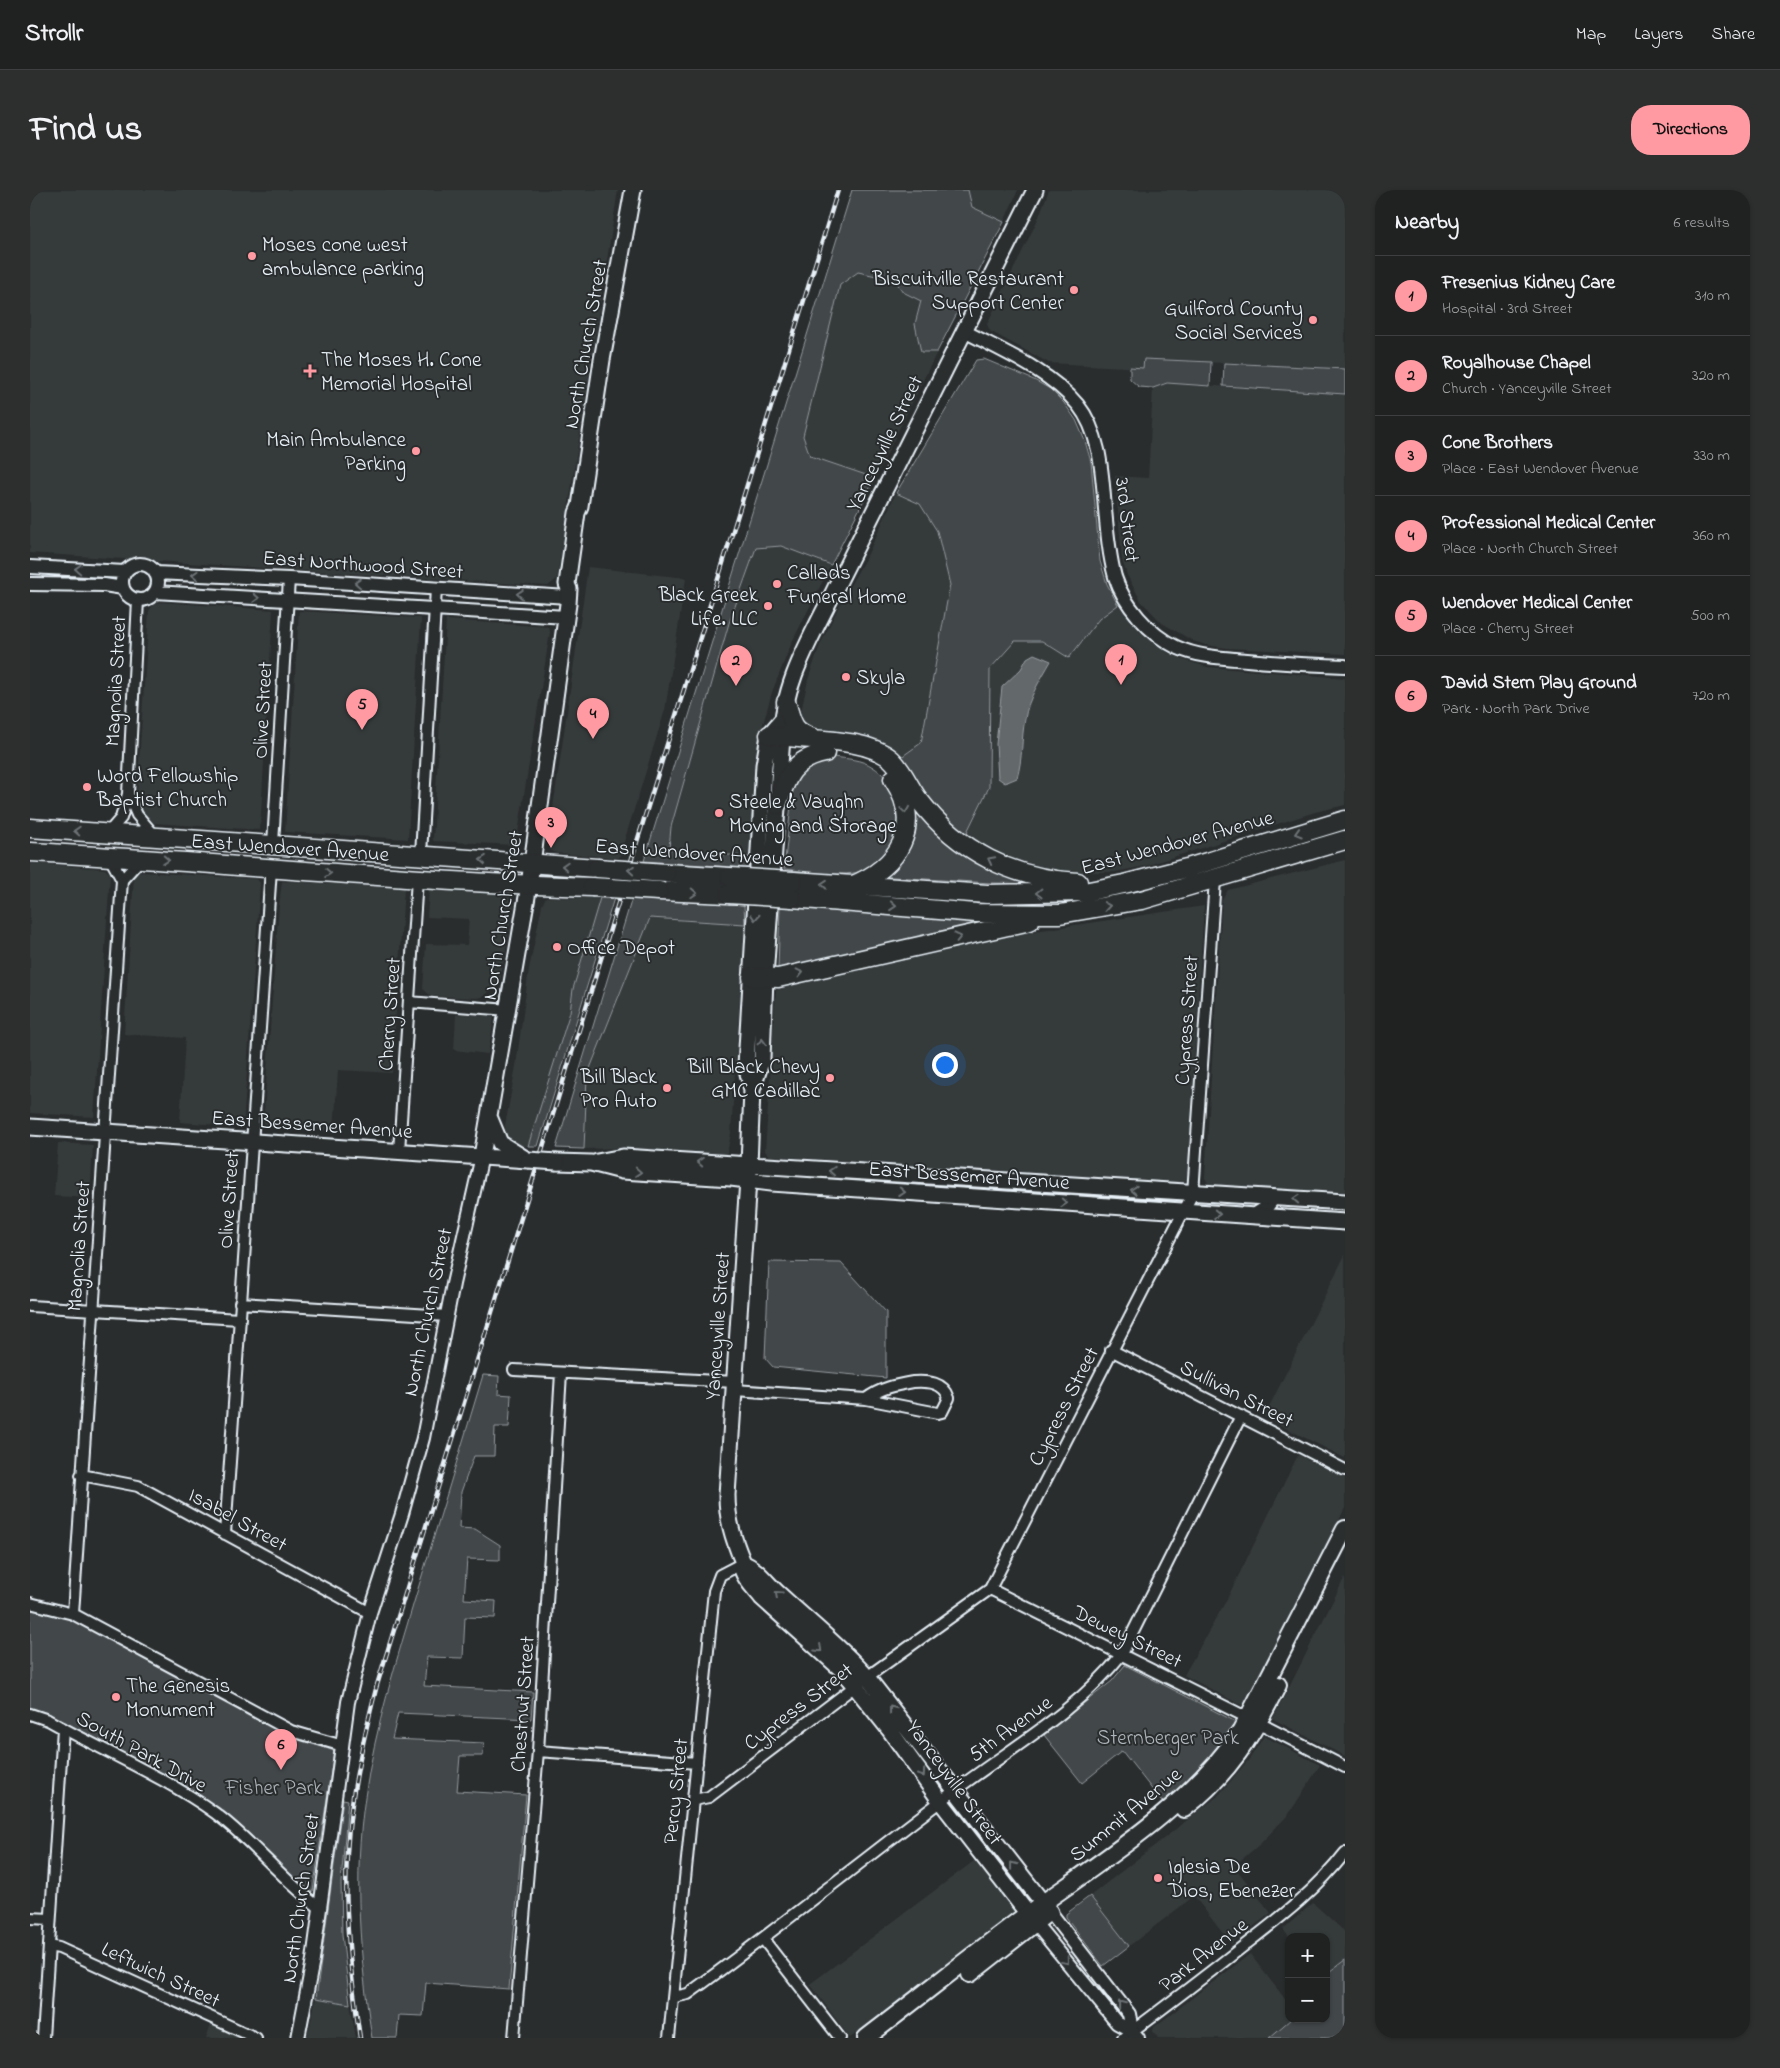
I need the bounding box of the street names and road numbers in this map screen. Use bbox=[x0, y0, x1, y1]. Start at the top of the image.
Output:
street label: North Church Street bbox=[557, 257, 617, 431]
street label: Yanceyville Street bbox=[840, 371, 934, 518]
street label: 3rd Street bbox=[1106, 476, 1146, 564]
street label: East Northwood Street bbox=[262, 544, 464, 588]
street label: Magnolia Street bbox=[99, 615, 137, 747]
street label: Olive Street bbox=[246, 661, 282, 760]
street label: East Wendover Avenue bbox=[1078, 804, 1278, 884]
street label: East Wendover Avenue bbox=[190, 827, 391, 871]
street label: North Church Street bbox=[476, 828, 532, 1002]
street label: East Wendover Avenue bbox=[594, 832, 795, 876]
street label: Cypress Street bbox=[1168, 954, 1209, 1086]
street label: Cherry Street bbox=[372, 956, 412, 1072]
street label: East Bessemer Avenue bbox=[210, 1104, 414, 1148]
street label: Olive Street bbox=[212, 1151, 248, 1250]
street label: East Bessemer Avenue bbox=[867, 1155, 1071, 1199]
street label: Magnolia Street bbox=[60, 1180, 102, 1313]
street label: North Church Street bbox=[396, 1226, 461, 1399]
street label: Yanceyville Street bbox=[699, 1251, 741, 1401]
street label: Cypress Street bbox=[1022, 1342, 1109, 1473]
street label: Sullivan Street bbox=[1174, 1353, 1298, 1436]
street label: Isabel Street bbox=[182, 1481, 292, 1560]
street label: Dewey Street bbox=[1066, 1598, 1187, 1679]
street label: Chestnut Street bbox=[504, 1635, 544, 1773]
street label: Cypress Street bbox=[738, 1656, 861, 1760]
street label: 5th Avenue bbox=[963, 1689, 1060, 1770]
street label: South Park Drive bbox=[70, 1704, 213, 1801]
street label: Yanceyville Street bbox=[896, 1714, 1009, 1853]
street label: Percy Street bbox=[657, 1737, 699, 1846]
street label: Summit Avenue bbox=[1064, 1760, 1189, 1870]
street label: North Church Street bbox=[275, 1811, 329, 1985]
street label: Park Avenue bbox=[1153, 1911, 1256, 2000]
street label: Leftwich Street bbox=[96, 1935, 225, 2016]

